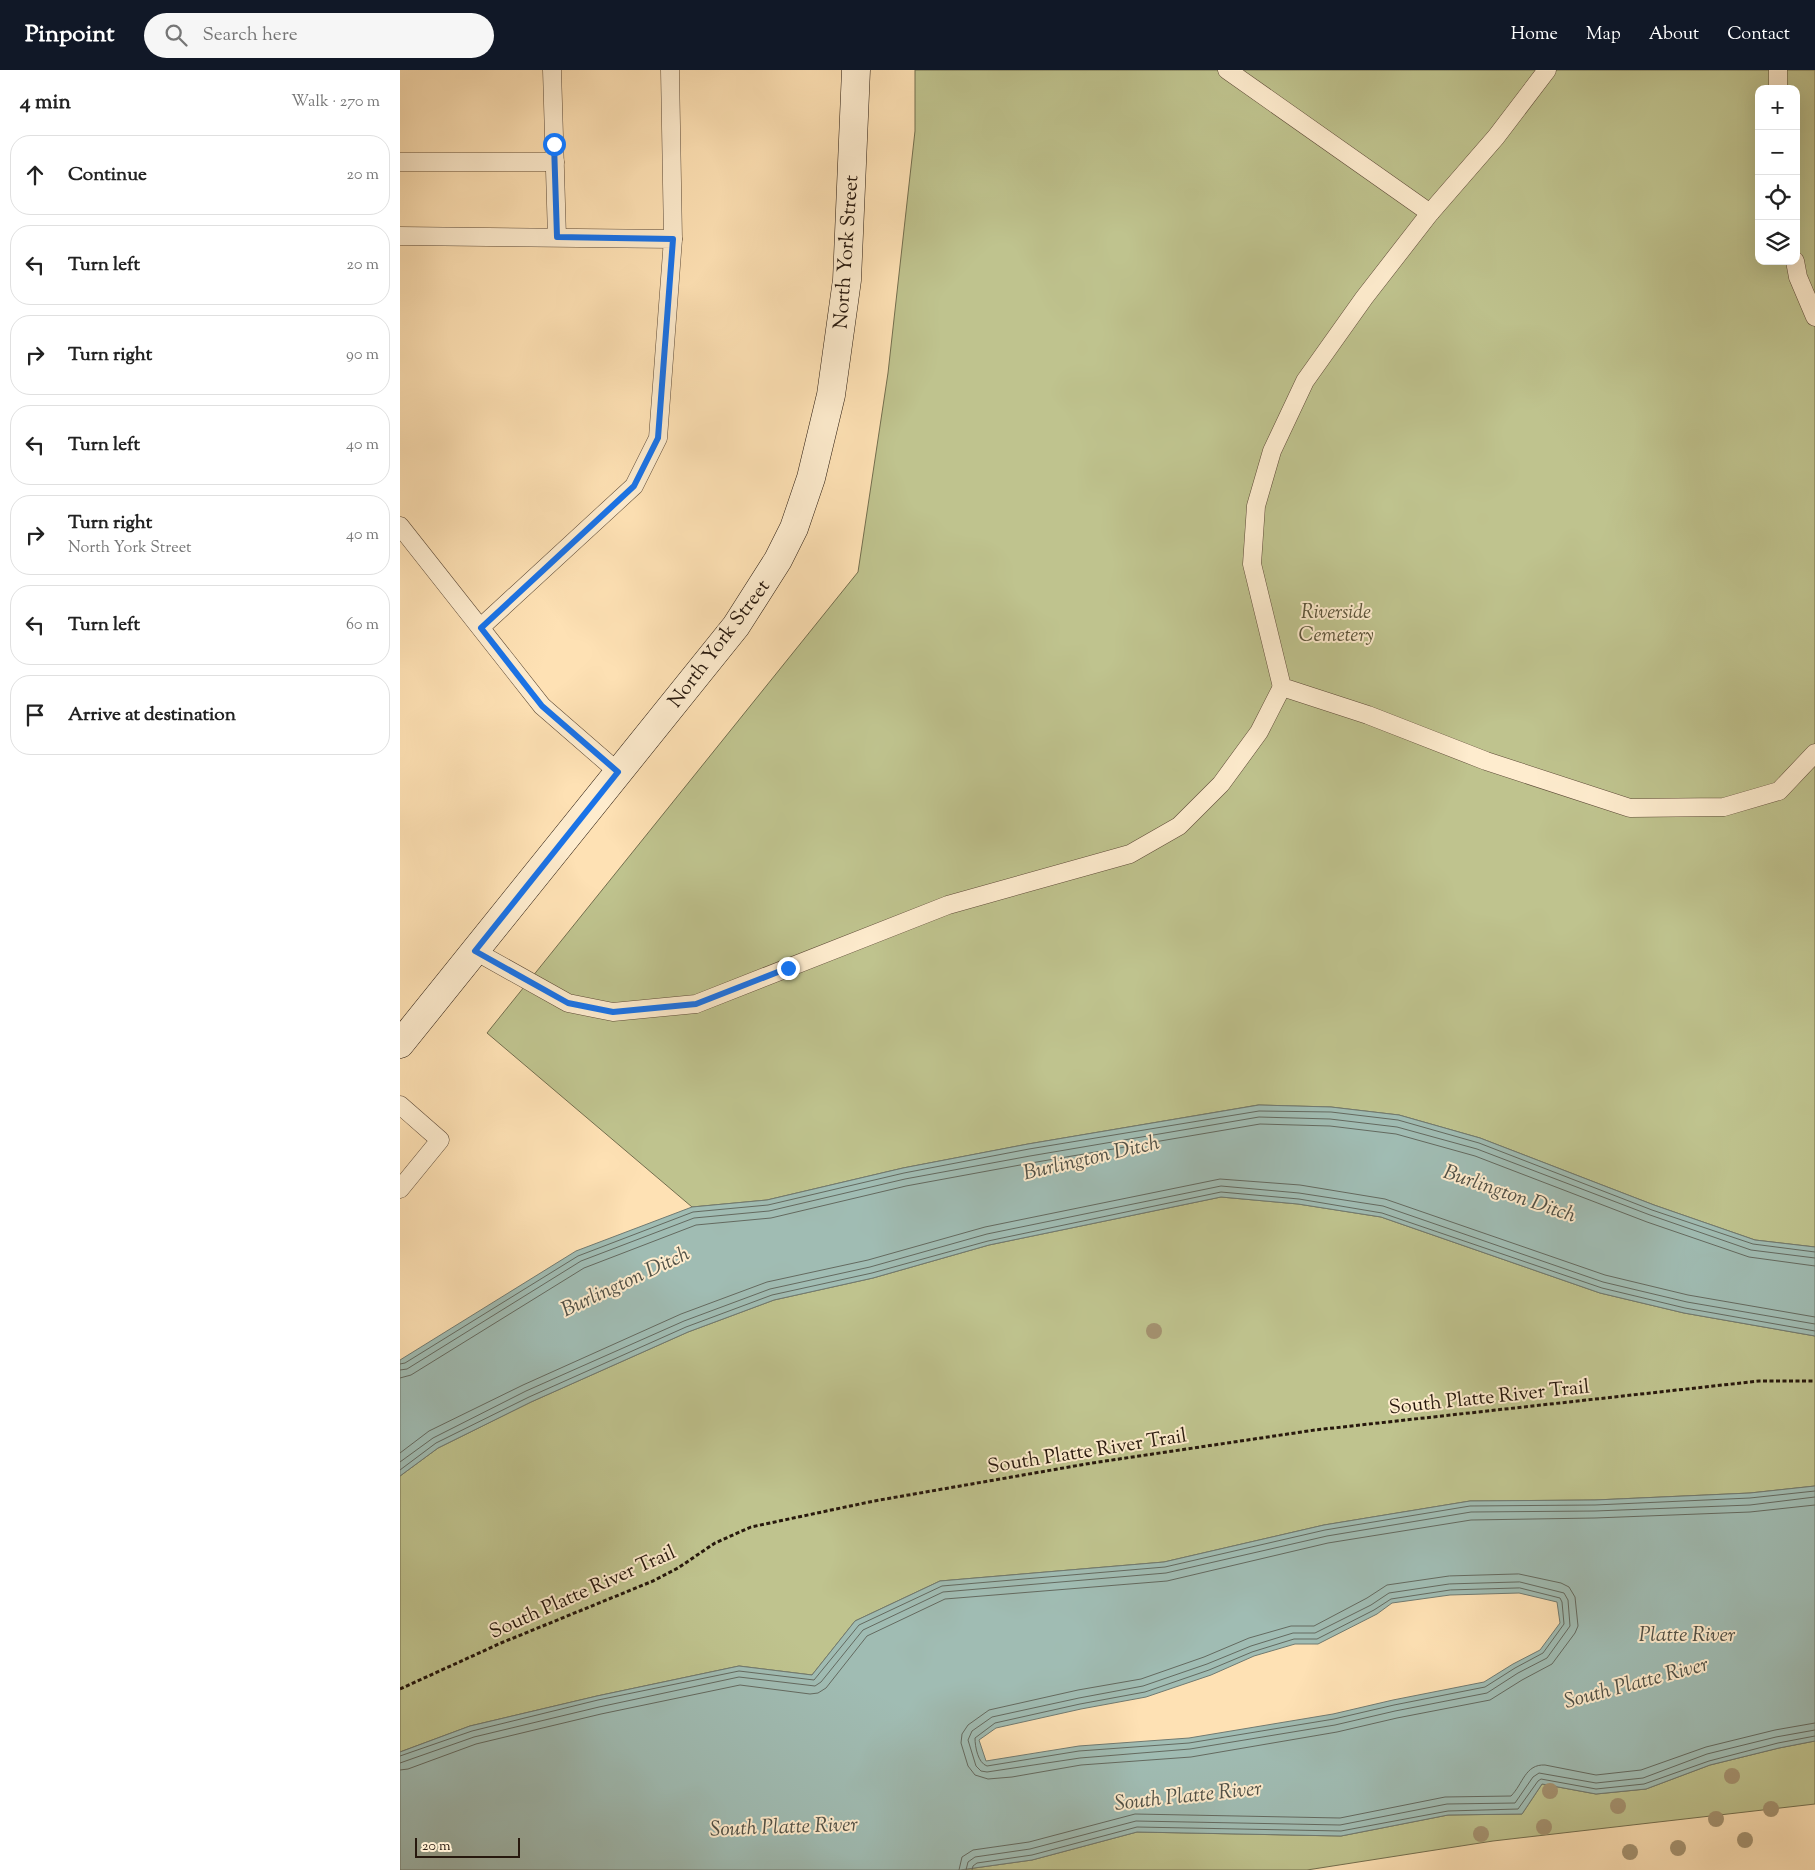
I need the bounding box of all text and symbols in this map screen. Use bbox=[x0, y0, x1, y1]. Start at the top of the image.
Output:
search box bbox=[144, 13, 494, 58]
text: Pinpoint bbox=[25, 18, 114, 52]
icon: search bbox=[162, 21, 190, 49]
text: Search here bbox=[202, 22, 298, 49]
text: Home bbox=[1511, 22, 1558, 48]
text: Map bbox=[1586, 22, 1621, 48]
text: About bbox=[1649, 22, 1699, 48]
text: Contact bbox=[1727, 22, 1790, 48]
map controls bbox=[1755, 85, 1800, 265]
button: + bbox=[1755, 85, 1800, 130]
text: 4 min bbox=[20, 88, 71, 118]
text: Walk · 270 m bbox=[291, 91, 380, 114]
button: − bbox=[1755, 130, 1800, 175]
route start bbox=[543, 133, 566, 156]
icon: ahead bbox=[21, 161, 49, 189]
text: Continue bbox=[68, 162, 147, 189]
text: 20 m bbox=[346, 164, 379, 187]
street label: North York Street bbox=[828, 174, 867, 330]
button: locate bbox=[1755, 175, 1800, 220]
button: layers bbox=[1755, 220, 1800, 265]
icon: left bbox=[21, 251, 49, 279]
text: Turn left bbox=[68, 252, 140, 279]
text: 20 m bbox=[346, 254, 379, 277]
icon: right bbox=[21, 341, 49, 369]
text: Turn right bbox=[68, 342, 152, 369]
text: 90 m bbox=[346, 344, 379, 367]
icon: left bbox=[21, 431, 49, 459]
text: Turn left bbox=[68, 432, 140, 459]
text: 40 m bbox=[346, 434, 379, 457]
text: Turn right bbox=[68, 510, 152, 537]
icon: right bbox=[21, 521, 49, 549]
text: 40 m bbox=[346, 524, 379, 547]
text: North York Street bbox=[68, 537, 192, 560]
street label: North York Street bbox=[662, 574, 778, 715]
park label: Riverside Cemetery bbox=[1298, 599, 1374, 651]
icon: left bbox=[21, 611, 49, 639]
text: Turn left bbox=[68, 612, 140, 639]
text: 60 m bbox=[346, 614, 379, 637]
icon: arrive bbox=[21, 701, 49, 729]
text: Arrive at destination bbox=[68, 702, 236, 729]
route end bbox=[777, 957, 800, 980]
water label: Burlington Ditch bbox=[1021, 1129, 1162, 1189]
water label: Burlington Ditch bbox=[1439, 1158, 1580, 1232]
water label: Burlington Ditch bbox=[557, 1240, 695, 1326]
street label: South Platte River Trail bbox=[1388, 1373, 1591, 1423]
street label: South Platte River Trail bbox=[986, 1422, 1190, 1483]
street label: South Platte River Trail bbox=[485, 1539, 681, 1648]
water label: Platte River bbox=[1639, 1621, 1736, 1651]
water label: South Platte River bbox=[1561, 1650, 1712, 1718]
water label: South Platte River bbox=[1113, 1774, 1264, 1820]
water label: South Platte River bbox=[710, 1810, 859, 1846]
scale bar bbox=[415, 1835, 520, 1858]
text: 20 m bbox=[422, 1837, 451, 1857]

